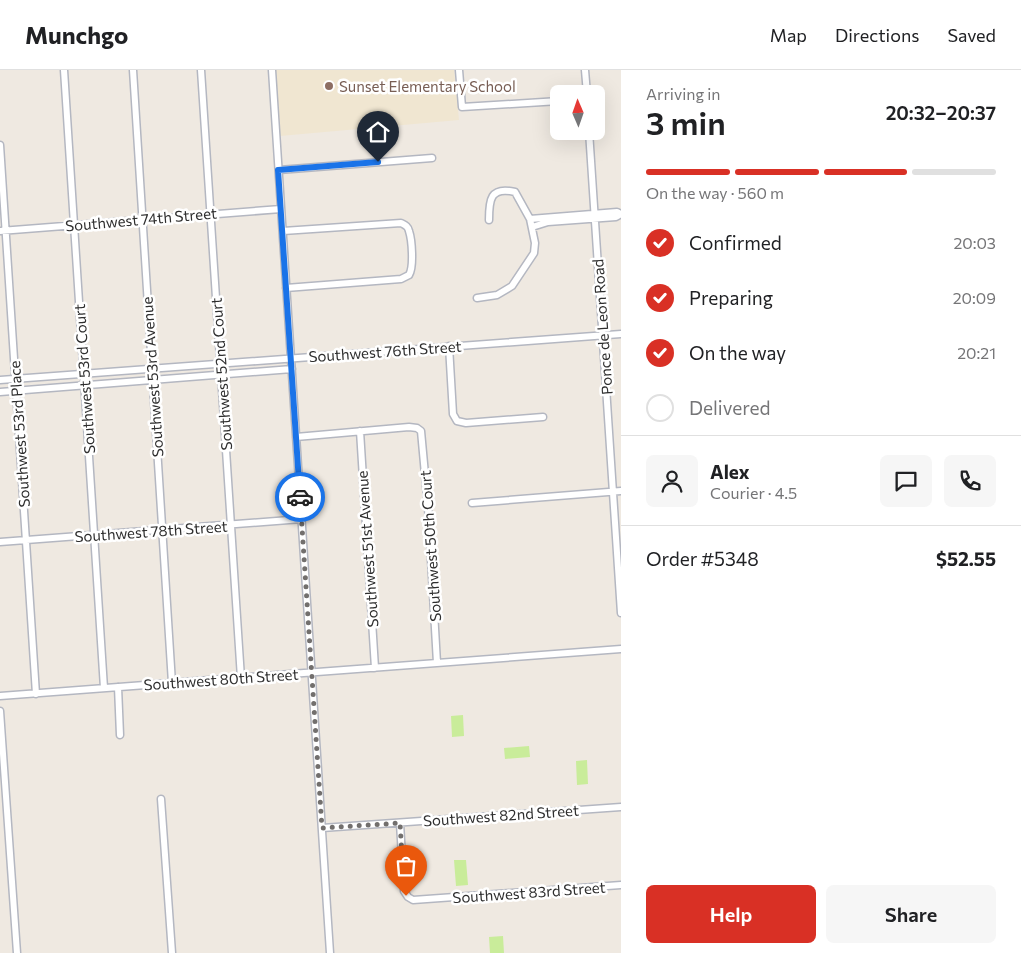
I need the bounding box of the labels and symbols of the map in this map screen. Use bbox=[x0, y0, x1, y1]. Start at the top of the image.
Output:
place label: Sunset Elementary School bbox=[339, 77, 516, 95]
marker: Sunset Elementary School bbox=[323, 80, 335, 92]
north arrow bbox=[550, 85, 605, 140]
pin bbox=[357, 111, 399, 162]
street label: Southwest 74th Street bbox=[64, 203, 218, 235]
street label: Ponce de Leon Road bbox=[588, 258, 616, 396]
street label: Southwest 53rd Avenue bbox=[137, 296, 167, 458]
street label: Southwest 52nd Court bbox=[207, 297, 235, 451]
street label: Southwest 53rd Court bbox=[70, 303, 98, 455]
street label: Southwest 76th Street bbox=[308, 337, 462, 365]
street label: Southwest 53rd Place bbox=[5, 360, 33, 508]
street label: Southwest 51st Avenue bbox=[353, 470, 381, 628]
street label: Southwest 50th Court bbox=[416, 470, 444, 622]
courier bbox=[275, 472, 325, 522]
street label: Southwest 78th Street bbox=[74, 517, 228, 545]
street label: Southwest 80th Street bbox=[143, 665, 299, 693]
street label: Southwest 82nd Street bbox=[423, 801, 579, 829]
pin bbox=[385, 845, 427, 896]
street label: Southwest 83rd Street bbox=[452, 878, 606, 906]

